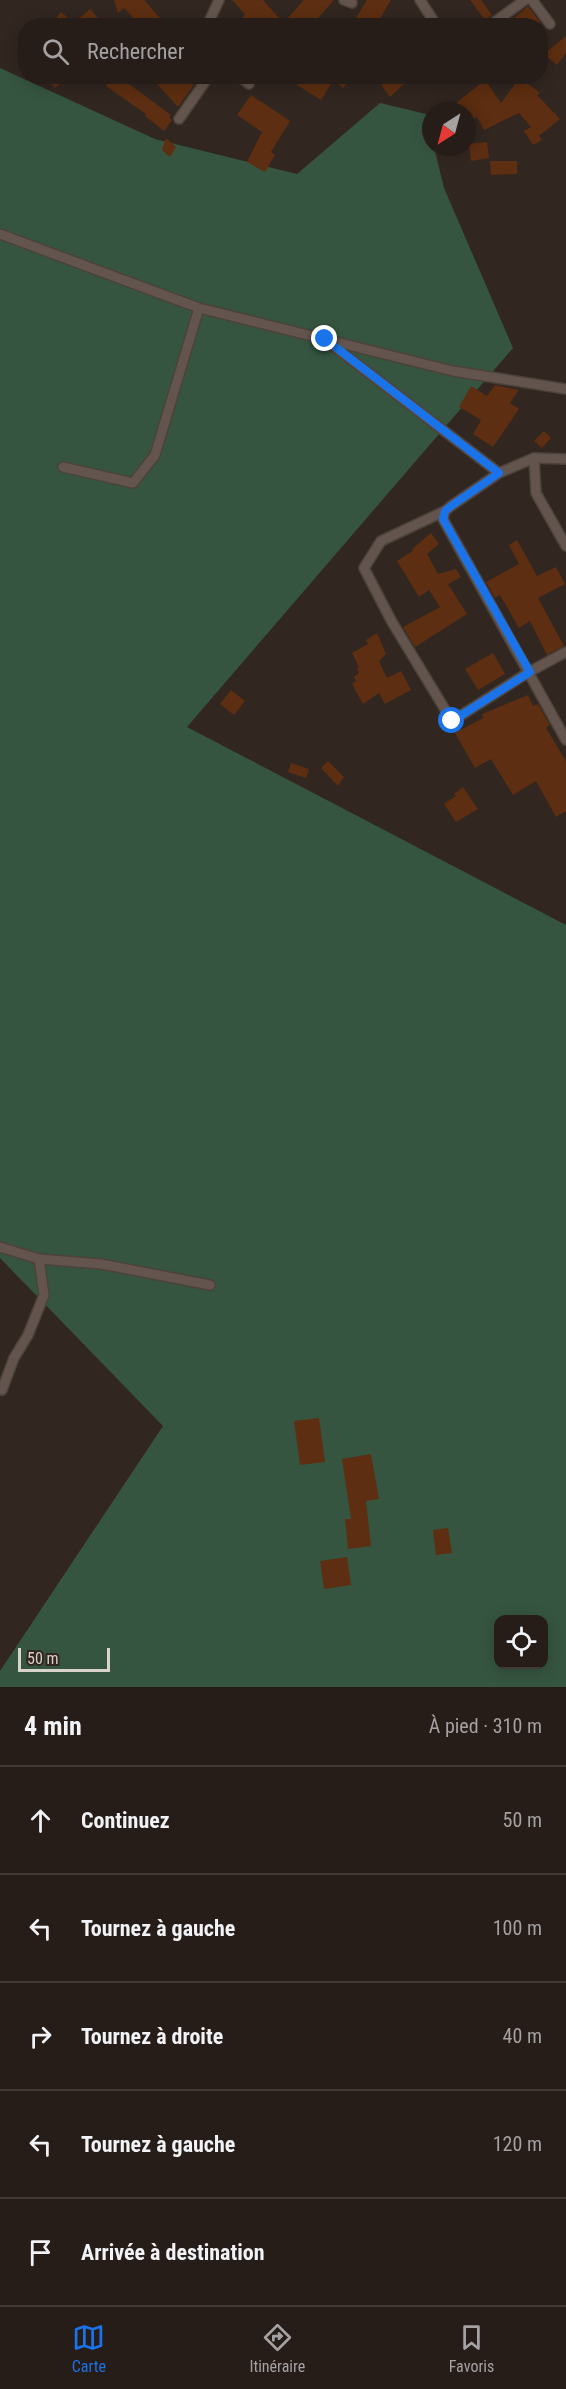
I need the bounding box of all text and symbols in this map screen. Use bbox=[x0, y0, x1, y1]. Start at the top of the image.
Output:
search box bbox=[18, 18, 548, 84]
icon: search bbox=[39, 35, 72, 68]
text: Rechercher bbox=[87, 39, 184, 64]
north arrow bbox=[422, 102, 476, 156]
route end bbox=[311, 325, 337, 351]
route start bbox=[438, 707, 464, 733]
map controls bbox=[494, 1615, 548, 1669]
button: locate bbox=[494, 1615, 548, 1669]
scale bar bbox=[18, 1645, 110, 1672]
text: 50 m bbox=[27, 1649, 59, 1668]
text: 4 min bbox=[24, 1711, 82, 1741]
text: À pied · 310 m bbox=[429, 1714, 542, 1738]
icon: ahead bbox=[24, 1804, 57, 1837]
text: Continuez bbox=[81, 1808, 170, 1833]
text: 50 m bbox=[503, 1808, 542, 1832]
icon: left bbox=[24, 1912, 57, 1945]
text: Tournez à gauche bbox=[81, 1916, 235, 1941]
text: 100 m bbox=[493, 1916, 542, 1940]
icon: right bbox=[24, 2020, 57, 2053]
text: Tournez à droite bbox=[81, 2024, 223, 2049]
text: 40 m bbox=[503, 2024, 542, 2048]
icon: left bbox=[24, 2128, 57, 2161]
text: Tournez à gauche bbox=[81, 2132, 235, 2157]
text: 120 m bbox=[493, 2132, 542, 2156]
icon: arrive bbox=[24, 2236, 57, 2269]
text: Arrivée à destination bbox=[81, 2240, 265, 2265]
tab: Carte bbox=[72, 2321, 106, 2376]
tab: Itinéraire bbox=[249, 2321, 305, 2376]
tab: Favoris bbox=[449, 2321, 494, 2376]

